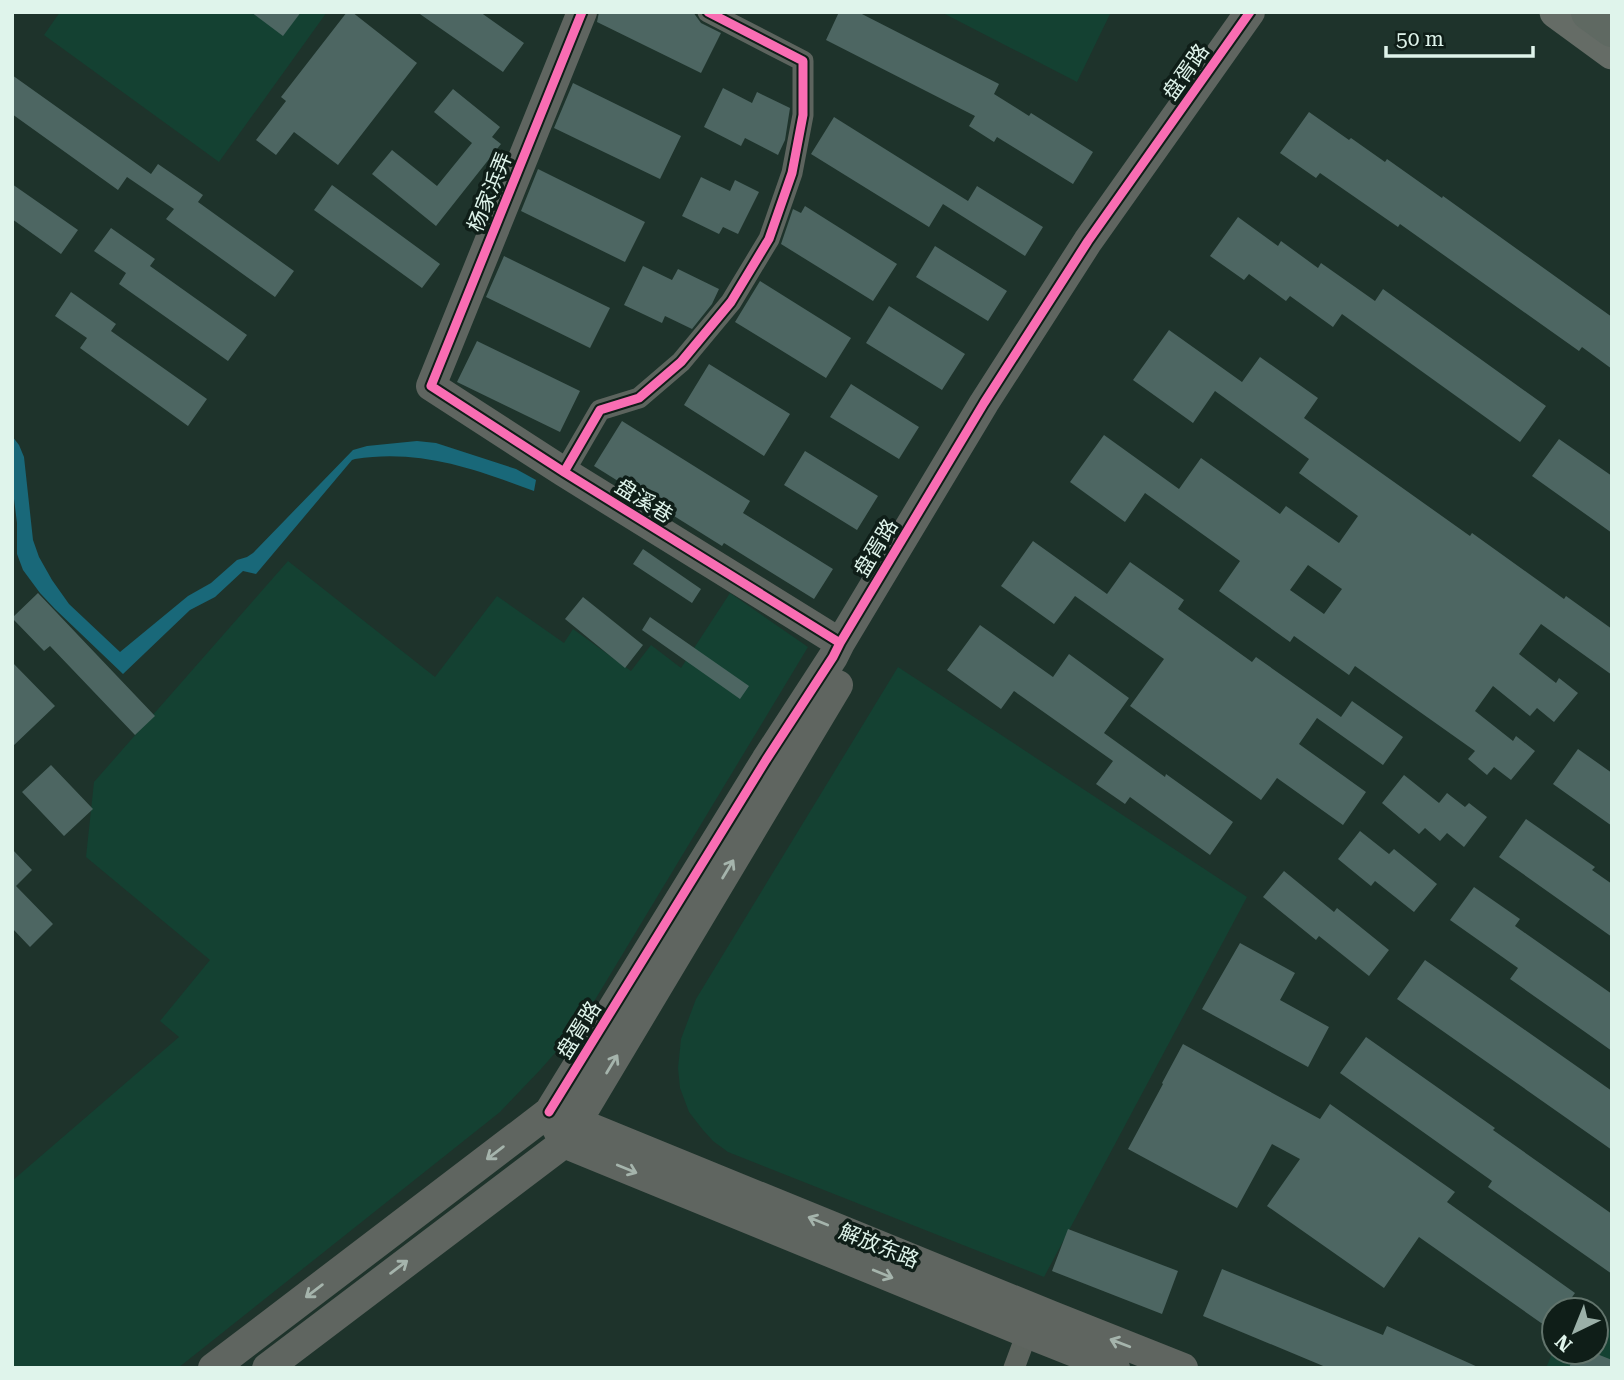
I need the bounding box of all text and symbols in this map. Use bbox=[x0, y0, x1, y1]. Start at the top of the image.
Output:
scale bar bbox=[1386, 14, 1533, 58]
text: 50 m bbox=[1396, 27, 1444, 51]
street label: 盘胥路 bbox=[1158, 39, 1214, 105]
street label: 杨家浜弄 bbox=[463, 149, 517, 235]
street label: 盘溪巷 bbox=[611, 474, 677, 528]
street label: 盘胥路 bbox=[849, 515, 903, 581]
one-way arrow bbox=[722, 859, 736, 879]
street label: 盘胥路 bbox=[552, 997, 606, 1063]
one-way arrow bbox=[605, 1054, 619, 1074]
one-way arrow bbox=[486, 1146, 505, 1161]
one-way arrow bbox=[616, 1163, 637, 1176]
one-way arrow bbox=[808, 1214, 829, 1227]
street label: 解放东路 bbox=[836, 1219, 922, 1273]
one-way arrow bbox=[389, 1259, 408, 1274]
one-way arrow bbox=[871, 1268, 893, 1281]
one-way arrow bbox=[305, 1284, 324, 1298]
north arrow bbox=[1540, 1296, 1610, 1366]
text: N bbox=[1550, 1329, 1577, 1356]
one-way arrow bbox=[1110, 1335, 1131, 1348]

